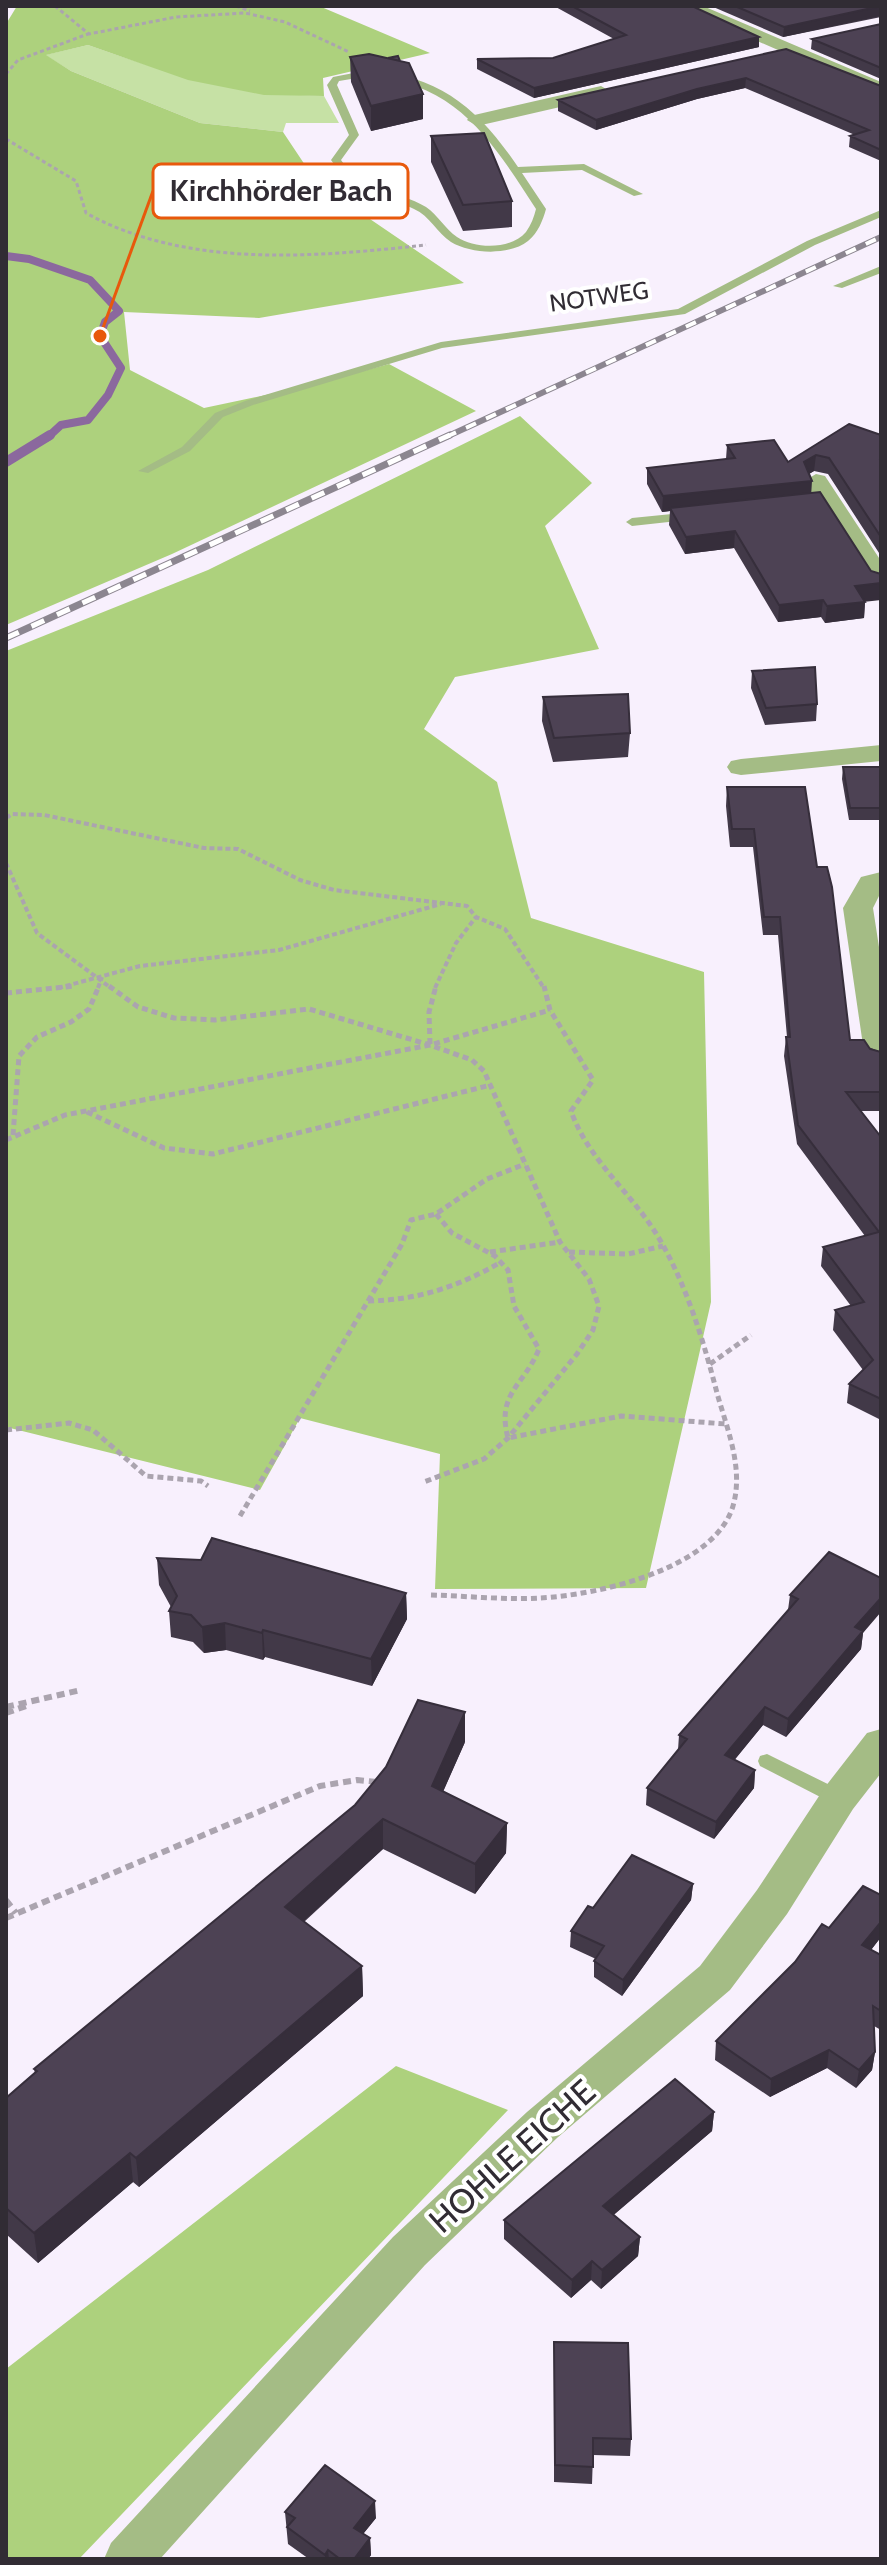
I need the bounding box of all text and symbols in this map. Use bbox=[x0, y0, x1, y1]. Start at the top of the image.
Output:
callout: Kirchhörder Bach bbox=[153, 164, 408, 218]
text: Kirchhörder Bach bbox=[169, 172, 393, 209]
street label: NOTWEG bbox=[548, 275, 650, 318]
street label: HOHLE EICHE bbox=[420, 2070, 604, 2242]

